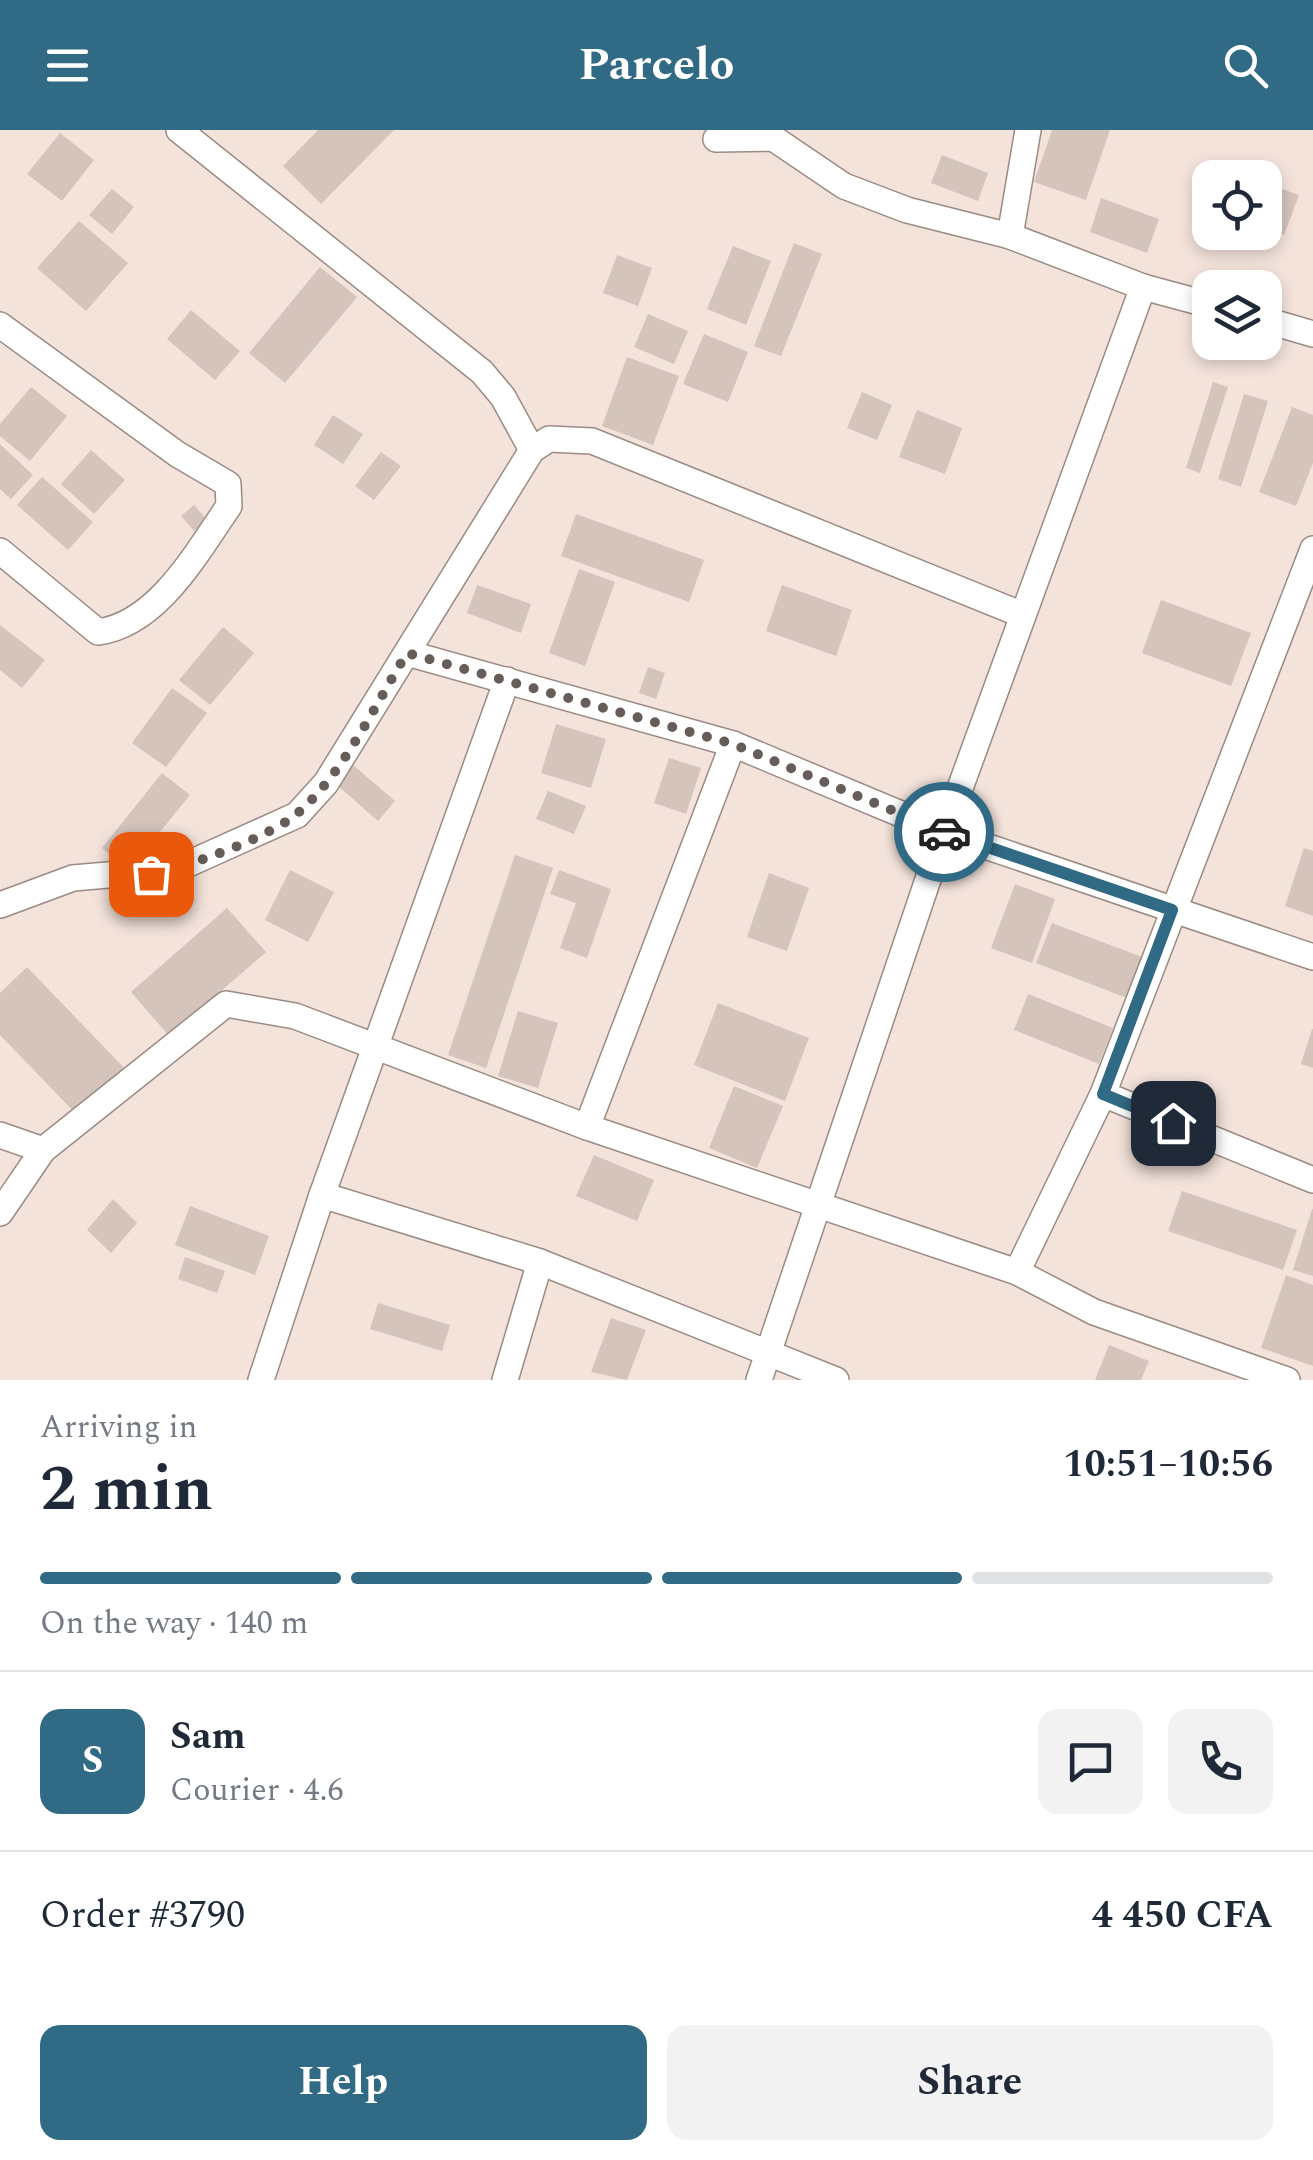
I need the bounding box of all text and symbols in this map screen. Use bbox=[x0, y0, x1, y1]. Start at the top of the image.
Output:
text: Parcelo bbox=[579, 31, 734, 100]
icon: menu bbox=[40, 38, 95, 93]
icon: search bbox=[1218, 38, 1273, 93]
map controls bbox=[1192, 160, 1282, 360]
button: locate bbox=[1192, 160, 1282, 250]
button: layers bbox=[1192, 270, 1282, 360]
courier bbox=[894, 782, 994, 882]
icon: car bbox=[917, 805, 972, 860]
pin bbox=[109, 832, 194, 917]
icon: bag bbox=[124, 847, 179, 902]
pin bbox=[1131, 1081, 1216, 1166]
icon: home bbox=[1146, 1096, 1201, 1151]
text: Arriving in bbox=[40, 1403, 197, 1452]
text: 10:51–10:56 bbox=[1063, 1436, 1273, 1494]
text: 2 min bbox=[40, 1440, 213, 1539]
text: On the way · 140 m bbox=[40, 1599, 308, 1648]
text: Sam bbox=[170, 1708, 246, 1766]
button: chat bbox=[1038, 1709, 1143, 1814]
button: phone bbox=[1168, 1709, 1273, 1814]
text: S bbox=[82, 1732, 103, 1790]
text: Courier · 4.6 bbox=[170, 1766, 343, 1815]
text: Order #3790 bbox=[40, 1887, 245, 1945]
text: 4 450 CFA bbox=[1092, 1887, 1273, 1945]
button: Help bbox=[40, 2025, 647, 2140]
button: Share bbox=[667, 2025, 1273, 2140]

